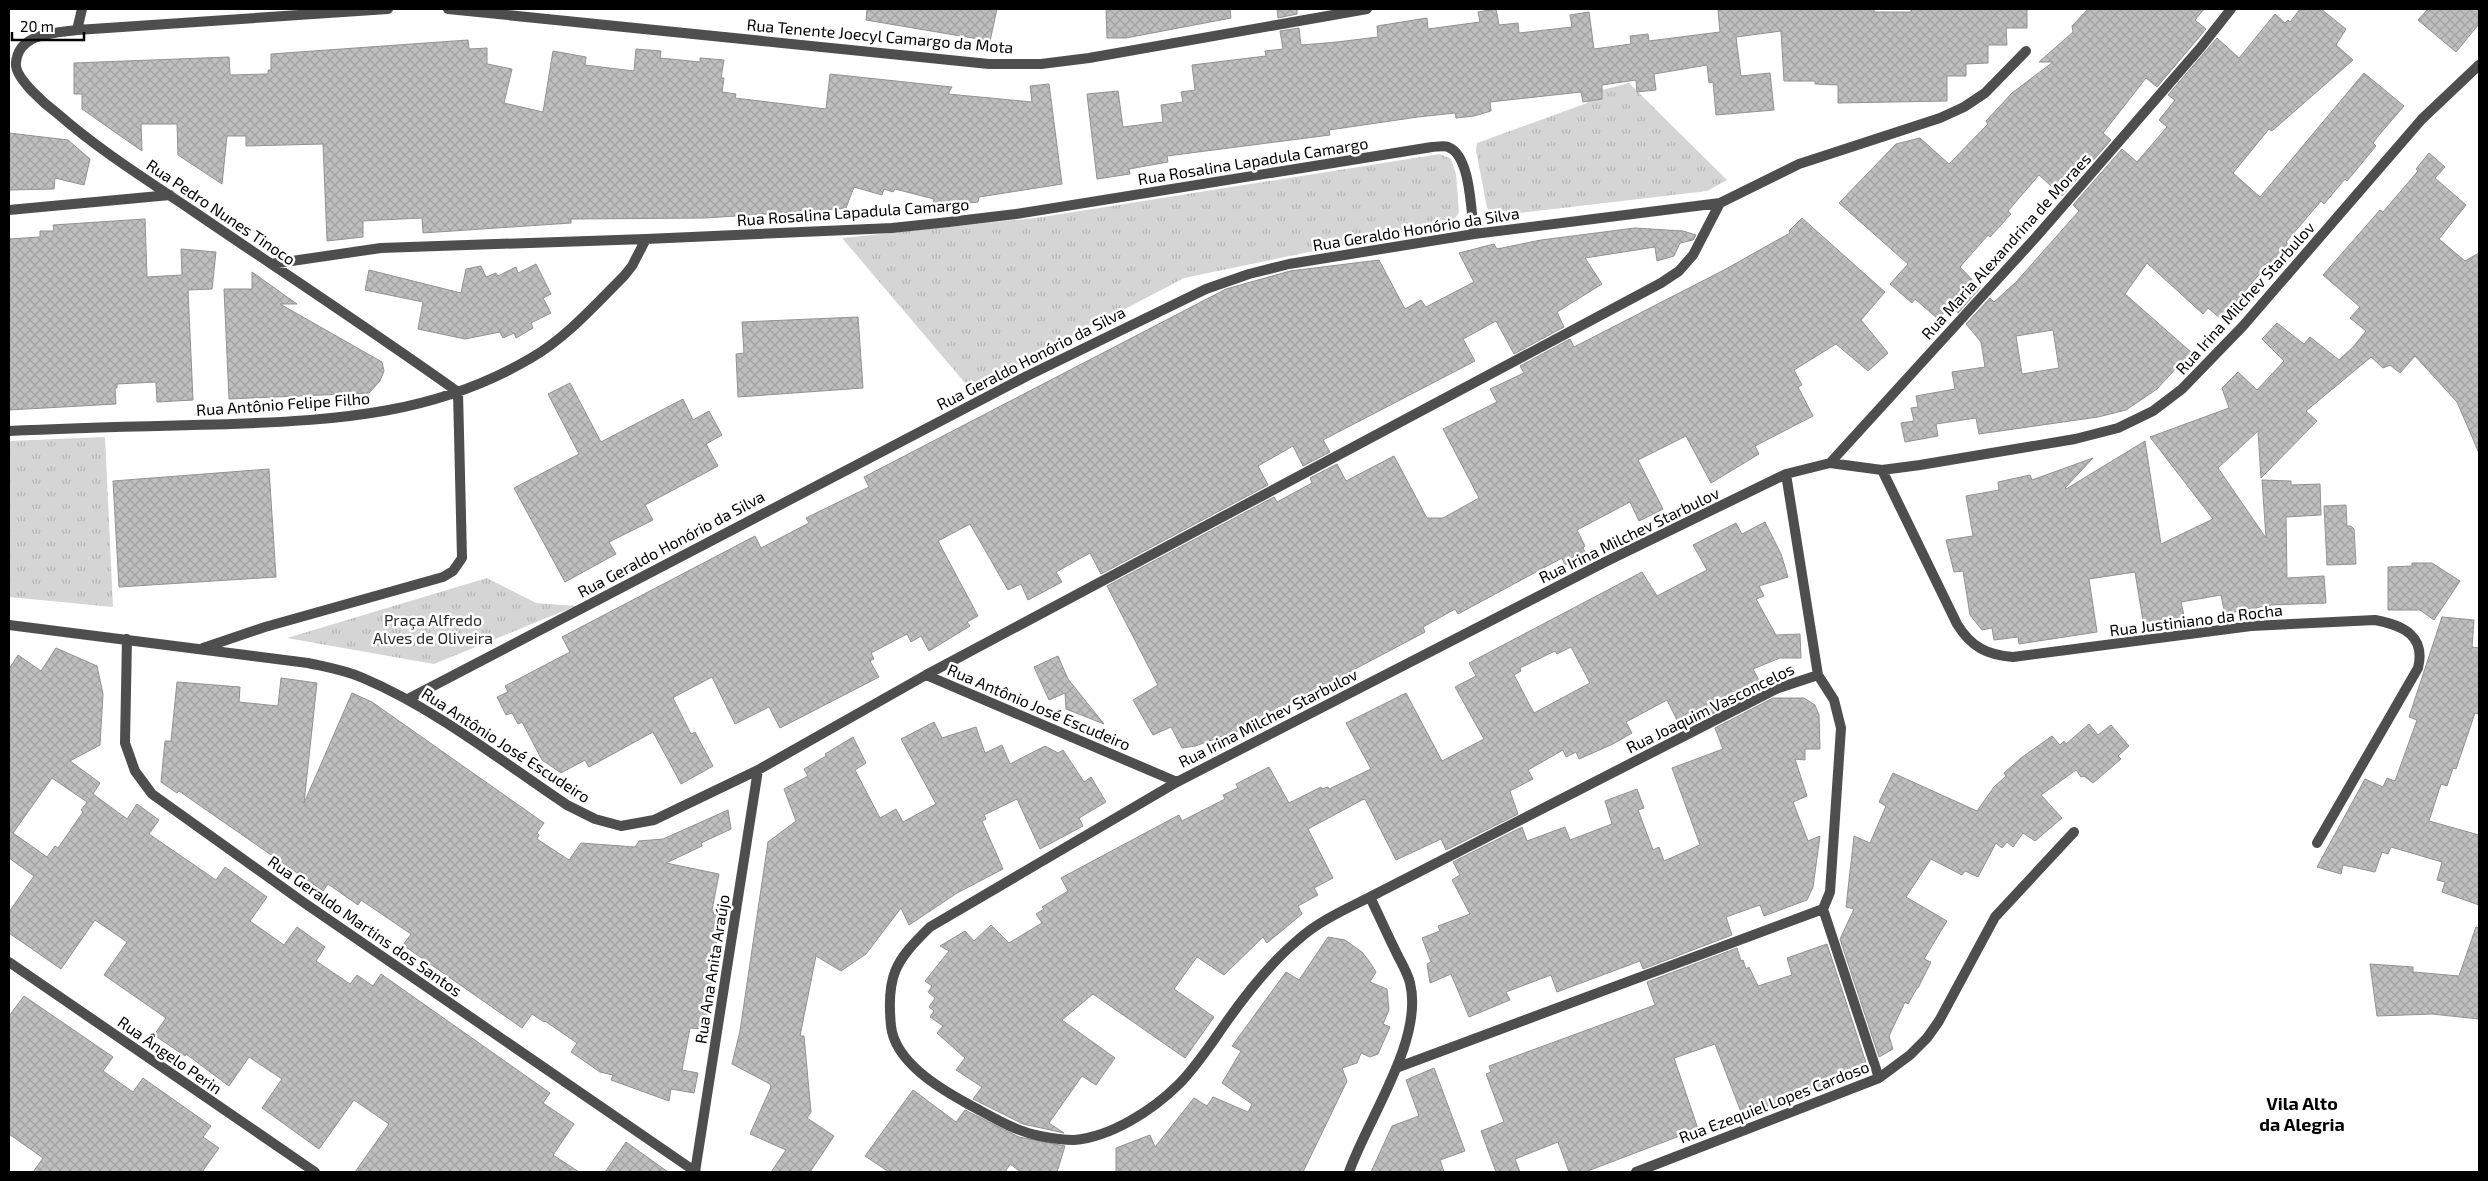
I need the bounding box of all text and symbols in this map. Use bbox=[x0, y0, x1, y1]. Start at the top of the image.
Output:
scale bar bbox=[12, 10, 85, 42]
street label: Rua Tenente Joecyl Camargo da Mota bbox=[746, 14, 1014, 57]
text: 20 m bbox=[20, 17, 54, 35]
street label: Rua Rosalina Lapadula Camargo bbox=[1136, 133, 1369, 188]
street label: Rua Maria Alexandrina de Moraes bbox=[1917, 149, 2094, 343]
street label: Rua Pedro Nunes Tinoco bbox=[143, 155, 299, 268]
street label: Rua Rosalina Lapadula Camargo bbox=[736, 194, 970, 229]
street label: Rua Geraldo Honório da Silva bbox=[1311, 203, 1521, 254]
street label: Rua Irina Milchev Starbulov bbox=[2171, 217, 2318, 378]
street label: Rua Geraldo Honório da Silva bbox=[933, 302, 1128, 413]
street label: Rua Antônio Felipe Filho bbox=[195, 388, 371, 419]
street label: Rua Irina Milchev Starbulov bbox=[1535, 482, 1723, 587]
street label: Rua Geraldo Honório da Silva bbox=[574, 486, 768, 601]
street label: Rua Justiniano da Rocha bbox=[2108, 599, 2284, 640]
park label: Praça Alfredo Alves de Oliveira bbox=[373, 610, 493, 647]
street label: Rua Antônio José Escudeiro bbox=[945, 659, 1134, 754]
street label: Rua Joaquim Vasconcelos bbox=[1623, 659, 1797, 756]
street label: Rua Irina Milchev Starbulov bbox=[1175, 664, 1361, 771]
street label: Rua Antônio José Escudeiro bbox=[419, 683, 594, 806]
street label: Rua Geraldo Martins dos Santos bbox=[265, 851, 466, 1000]
street label: Rua Ana Anita Araújo bbox=[690, 893, 734, 1045]
street label: Rua Ângelo Perin bbox=[115, 1012, 226, 1098]
street label: Rua Ezequiel Lopes Cardoso bbox=[1676, 1056, 1872, 1147]
district label: Vila Alto da Alegria bbox=[2259, 1092, 2345, 1135]

